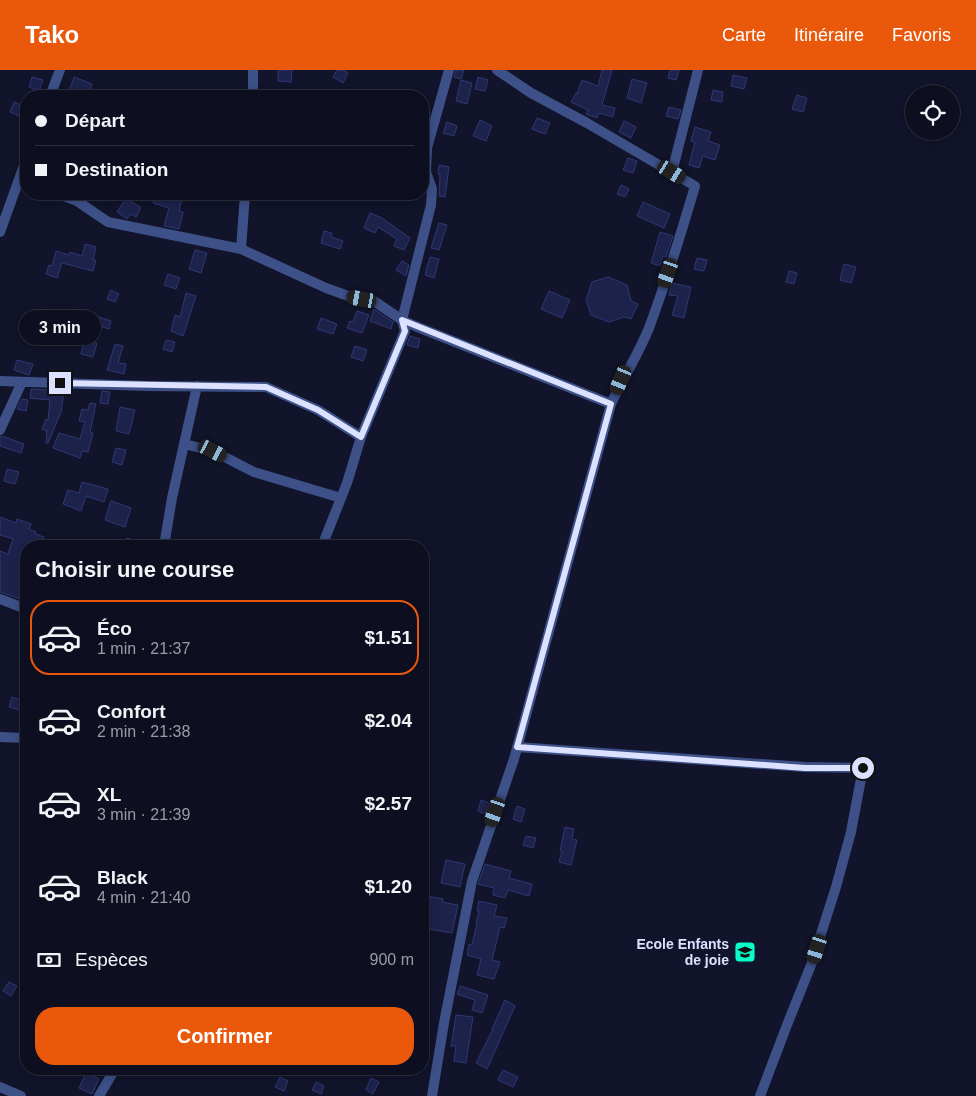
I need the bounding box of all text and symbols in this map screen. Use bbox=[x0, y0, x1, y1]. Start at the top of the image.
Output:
text: Tako bbox=[25, 21, 79, 48]
text: Carte bbox=[722, 25, 766, 45]
text: Itinéraire bbox=[794, 25, 864, 45]
text: Favoris bbox=[892, 25, 951, 45]
map controls bbox=[905, 85, 960, 140]
button: locate bbox=[905, 85, 960, 140]
text: Départ bbox=[65, 110, 125, 131]
car bbox=[655, 158, 688, 186]
text: Destination bbox=[65, 159, 168, 180]
car bbox=[656, 256, 679, 290]
car bbox=[345, 289, 378, 309]
callout: 3 min bbox=[19, 310, 101, 346]
text: 3 min bbox=[39, 319, 81, 336]
car bbox=[608, 363, 633, 397]
route end bbox=[49, 372, 71, 394]
car bbox=[196, 438, 229, 464]
text: Choisir une course bbox=[35, 557, 234, 582]
icon: car bbox=[37, 615, 82, 660]
text: Éco bbox=[97, 618, 132, 639]
text: $1.51 bbox=[364, 627, 412, 648]
text: 1 min · 21:37 bbox=[97, 640, 190, 657]
icon: car bbox=[37, 698, 82, 743]
text: Confort bbox=[97, 701, 166, 722]
text: $2.04 bbox=[364, 710, 412, 731]
text: 2 min · 21:38 bbox=[97, 723, 190, 740]
route start bbox=[852, 757, 874, 779]
icon: car bbox=[37, 781, 82, 826]
text: XL bbox=[97, 784, 121, 805]
text: $2.57 bbox=[364, 793, 412, 814]
car bbox=[483, 795, 506, 829]
text: 3 min · 21:39 bbox=[97, 806, 190, 823]
icon: car bbox=[37, 864, 82, 909]
text: Black bbox=[97, 867, 148, 888]
text: $1.20 bbox=[364, 876, 412, 897]
text: 4 min · 21:40 bbox=[97, 889, 190, 906]
car bbox=[805, 932, 828, 966]
place label: Ecole Enfants de joie bbox=[636, 936, 729, 968]
school or university icon: Ecole Enfants de joie bbox=[733, 940, 757, 964]
icon: cash bbox=[35, 946, 63, 974]
text: Espèces bbox=[75, 949, 148, 970]
text: 900 m bbox=[370, 951, 414, 968]
button: Confirmer bbox=[35, 1007, 414, 1065]

